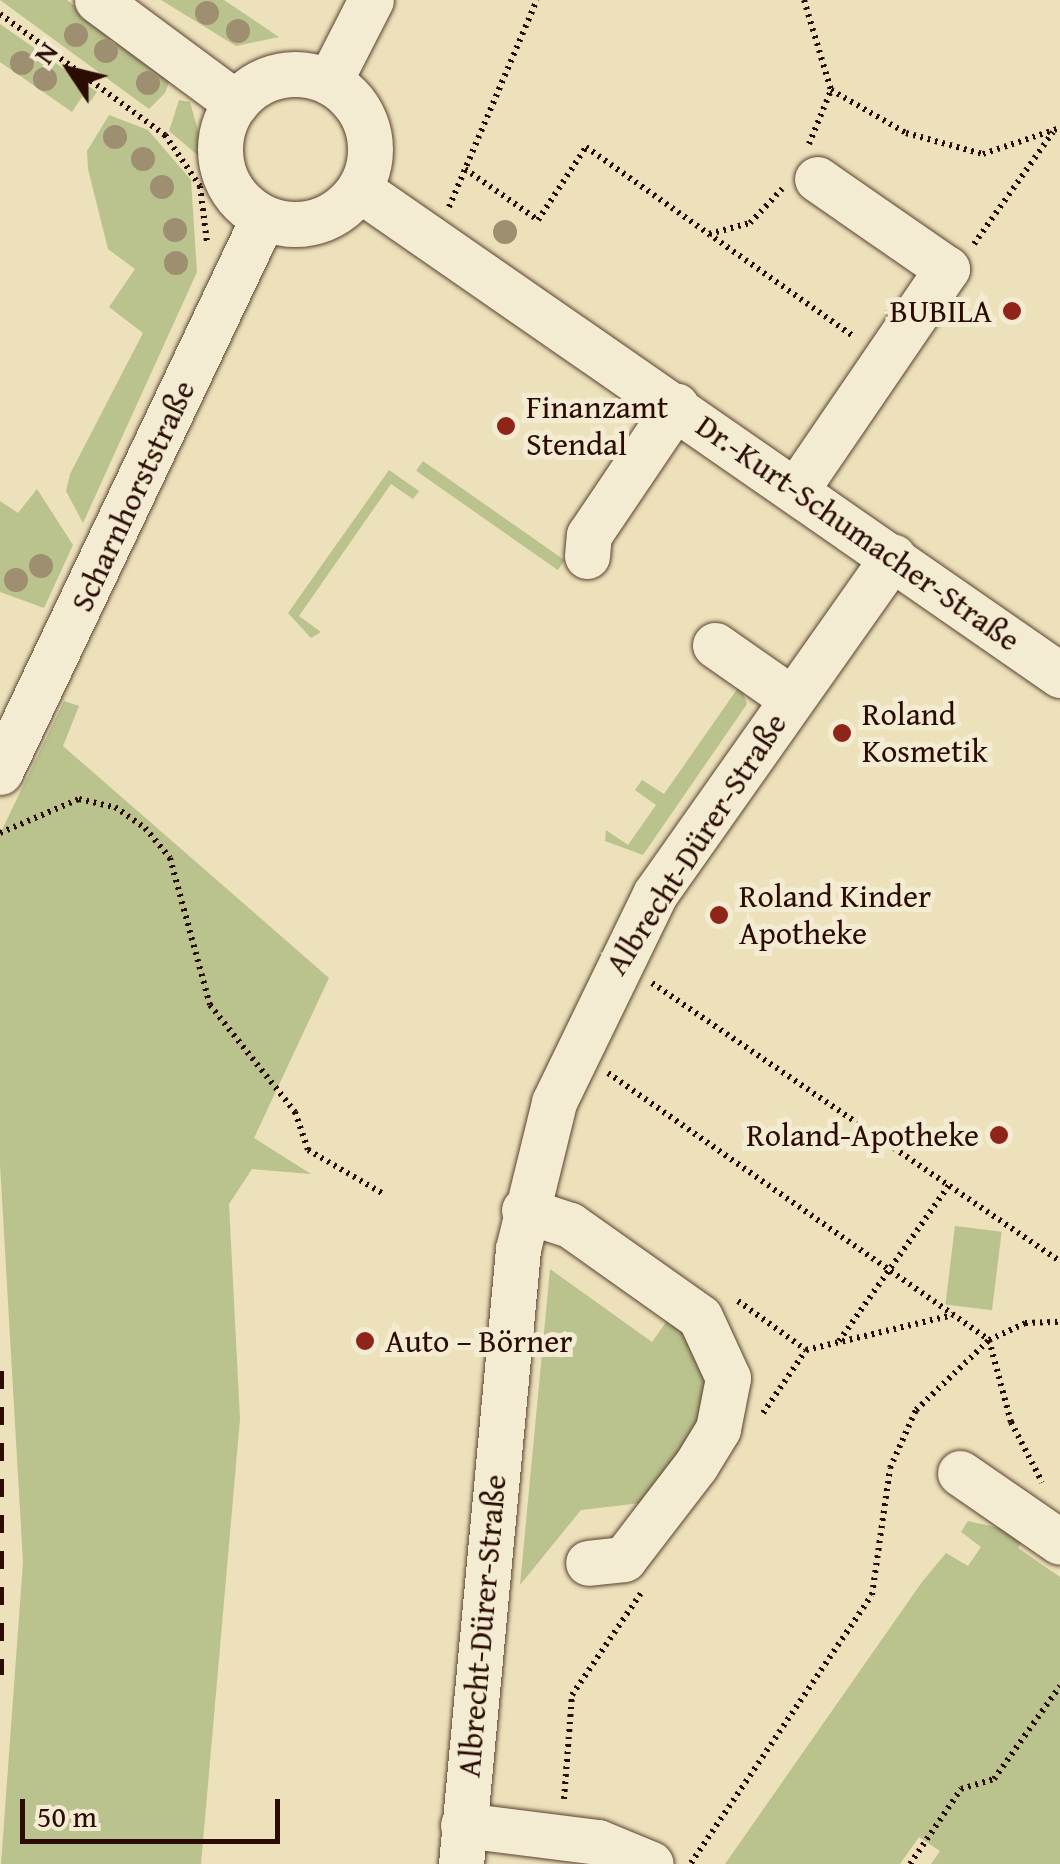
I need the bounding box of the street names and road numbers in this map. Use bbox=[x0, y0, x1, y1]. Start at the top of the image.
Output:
street label: Scharnhorststraße bbox=[63, 374, 203, 618]
street label: Dr.-Kurt-Schumacher-Straße bbox=[689, 407, 1027, 659]
street label: Albrecht-Dürer-Straße bbox=[597, 706, 795, 982]
street label: Albrecht-Dürer-Straße bbox=[450, 1473, 514, 1779]

